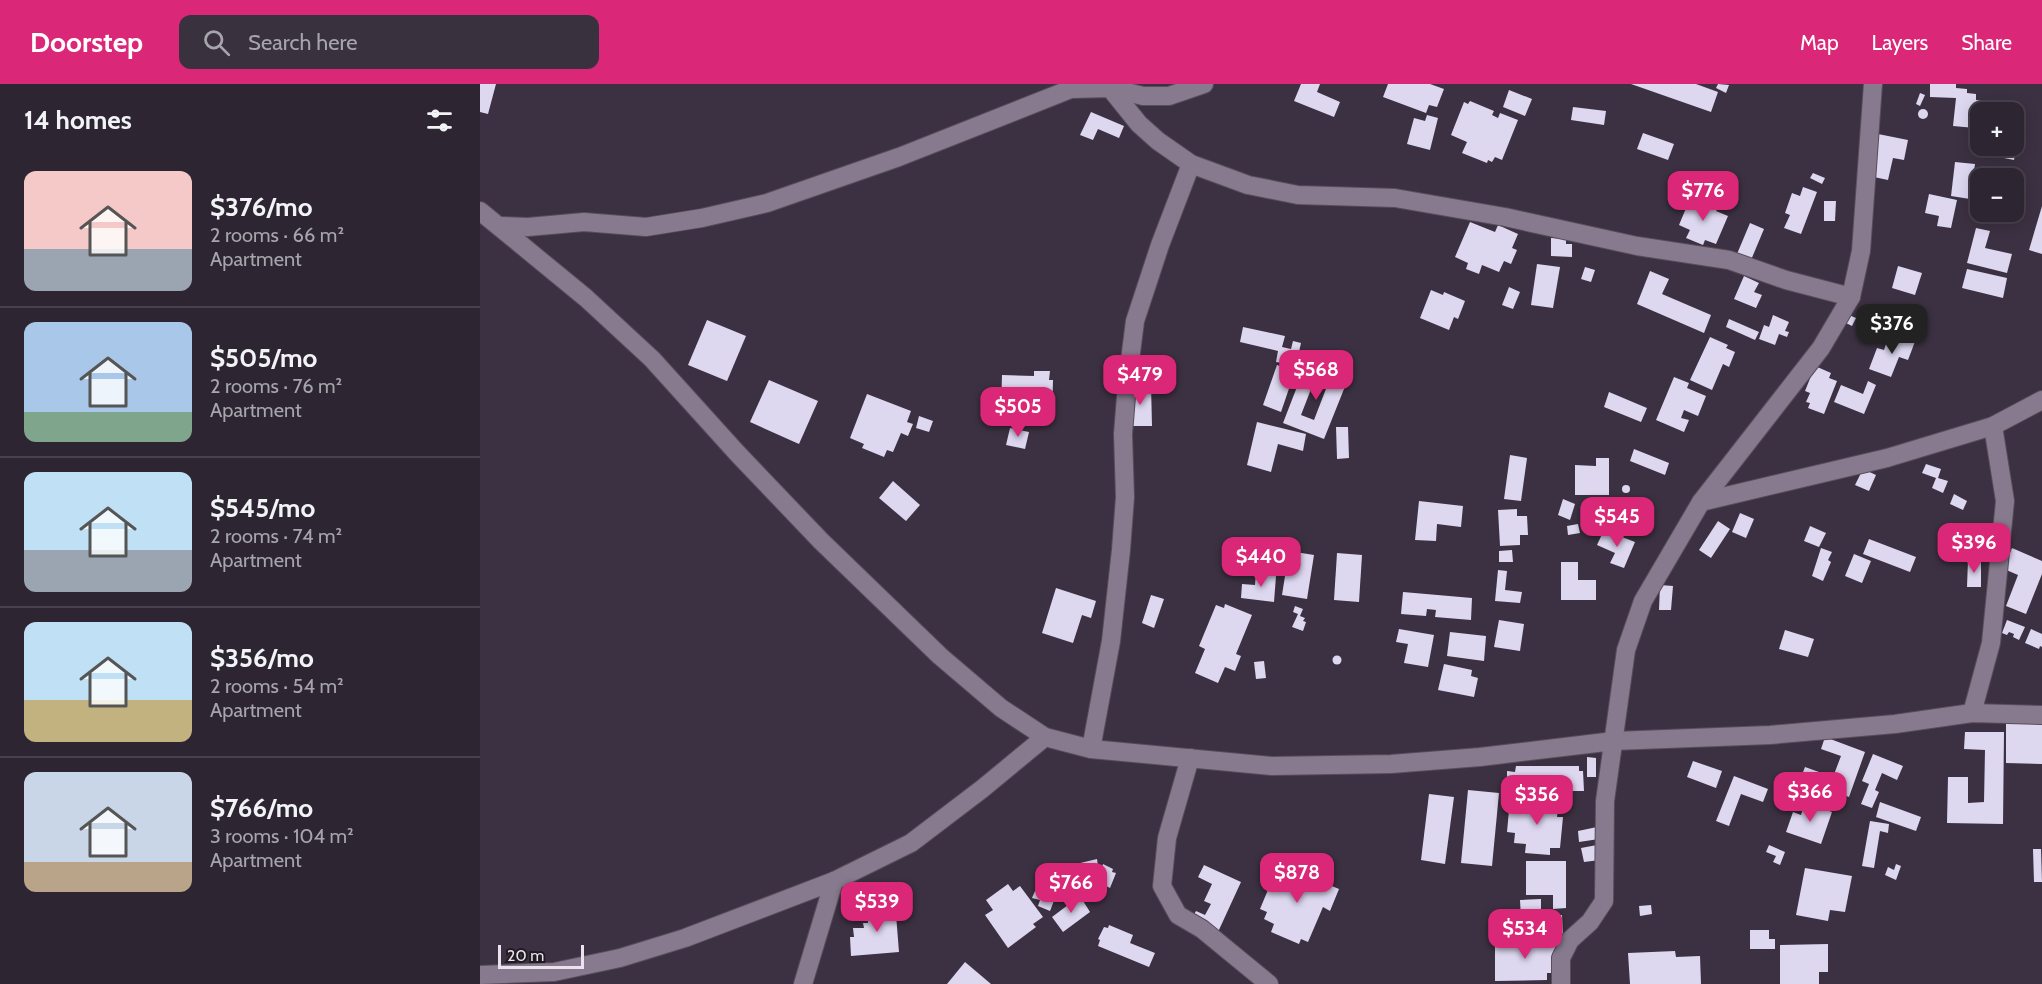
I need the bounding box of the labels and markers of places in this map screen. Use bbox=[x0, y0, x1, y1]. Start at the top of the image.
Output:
pin: $776 bbox=[1667, 171, 1739, 222]
pin: $376 bbox=[1856, 304, 1928, 355]
pin: $568 bbox=[1280, 350, 1352, 401]
pin: $479 bbox=[1104, 355, 1176, 406]
pin: $505 bbox=[982, 387, 1054, 438]
pin: $545 bbox=[1581, 497, 1653, 548]
pin: $396 bbox=[1938, 523, 2010, 574]
pin: $440 bbox=[1225, 537, 1297, 588]
pin: $366 bbox=[1774, 772, 1846, 823]
pin: $356 bbox=[1501, 775, 1573, 826]
pin: $878 bbox=[1261, 853, 1333, 904]
pin: $766 bbox=[1035, 863, 1107, 914]
pin: $539 bbox=[841, 882, 913, 933]
pin: $534 bbox=[1489, 909, 1561, 960]

